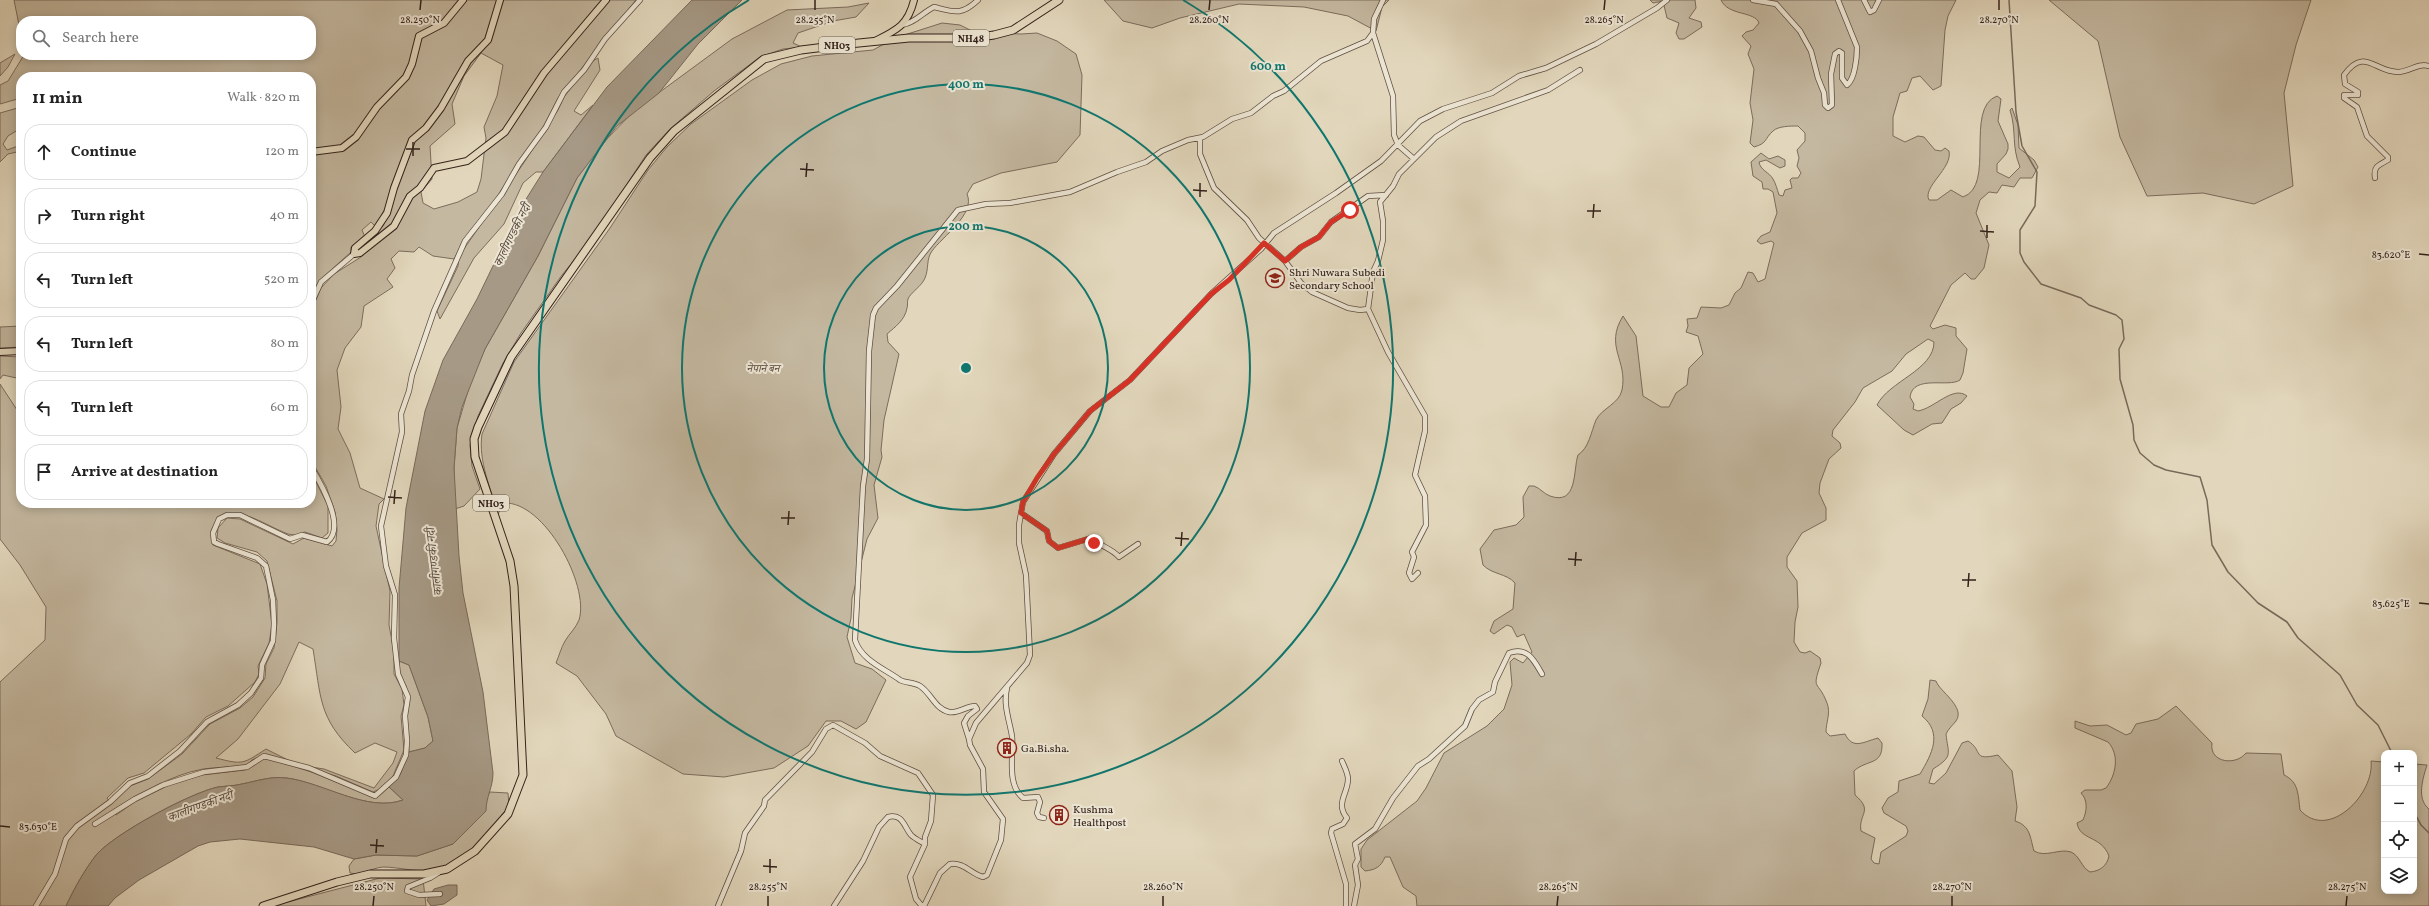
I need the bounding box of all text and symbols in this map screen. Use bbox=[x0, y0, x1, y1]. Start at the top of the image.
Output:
text: 28.250°N bbox=[400, 13, 440, 27]
text: 28.255°N bbox=[796, 13, 835, 27]
text: 28.260°N bbox=[1189, 13, 1230, 27]
text: 28.265°N bbox=[1584, 13, 1624, 27]
text: 28.270°N bbox=[1979, 13, 2019, 27]
search box bbox=[16, 16, 316, 60]
icon: search bbox=[30, 27, 52, 49]
text: Search here bbox=[62, 28, 139, 49]
road number: NH48 bbox=[953, 30, 989, 46]
road number: NH03 bbox=[819, 37, 855, 53]
text: 600 m bbox=[1250, 59, 1286, 75]
text: 400 m bbox=[948, 77, 984, 93]
text: 11 min bbox=[32, 87, 83, 110]
text: Walk · 820 m bbox=[227, 89, 300, 107]
icon: ahead bbox=[33, 141, 55, 163]
text: Continue bbox=[71, 142, 136, 163]
text: 120 m bbox=[265, 143, 299, 161]
water label: कालीगण्डकी नदी bbox=[491, 198, 536, 270]
route start bbox=[1341, 201, 1359, 219]
icon: right bbox=[33, 205, 55, 227]
text: Turn right bbox=[71, 206, 145, 227]
text: 40 m bbox=[270, 207, 299, 225]
text: 200 m bbox=[948, 219, 984, 235]
text: 83.620°E bbox=[2372, 248, 2410, 262]
place label: Shri Nuwara Subedi Secondary School bbox=[1289, 266, 1385, 294]
school or university icon: Shri Nuwara Subedi Secondary School bbox=[1264, 267, 1286, 289]
icon: left bbox=[33, 269, 55, 291]
text: Turn left bbox=[71, 270, 133, 291]
text: 520 m bbox=[264, 271, 299, 289]
icon: left bbox=[33, 333, 55, 355]
text: Turn left bbox=[71, 334, 133, 355]
text: 80 m bbox=[270, 335, 299, 353]
centre of rings bbox=[959, 361, 973, 375]
park label: नेपाने बन bbox=[747, 362, 782, 377]
icon: left bbox=[33, 397, 55, 419]
text: Turn left bbox=[71, 398, 133, 419]
text: 60 m bbox=[271, 399, 299, 417]
icon: arrive bbox=[33, 461, 55, 483]
text: Arrive at destination bbox=[71, 462, 218, 483]
road number: NH03 bbox=[473, 495, 509, 511]
water label: कालीगण्डकी नदी bbox=[423, 524, 447, 597]
route end bbox=[1085, 534, 1103, 552]
text: 83.625°E bbox=[2372, 597, 2410, 611]
building icon: Ga.Bi.sha. bbox=[996, 737, 1018, 759]
place label: Ga.Bi.sha. bbox=[1021, 742, 1070, 757]
map controls bbox=[2381, 750, 2417, 894]
button: + bbox=[2381, 750, 2417, 786]
button: − bbox=[2381, 786, 2417, 822]
water label: कालीगण्डकी नदी bbox=[165, 787, 238, 826]
place label: Kushma Healthpost bbox=[1073, 803, 1127, 831]
building icon: Kushma Healthpost bbox=[1048, 804, 1070, 826]
text: 83.630°E bbox=[19, 820, 57, 834]
button: locate bbox=[2381, 822, 2417, 858]
button: layers bbox=[2381, 858, 2417, 894]
text: 28.250°N bbox=[354, 880, 394, 894]
text: 28.255°N bbox=[749, 880, 788, 894]
text: 28.260°N bbox=[1143, 880, 1184, 894]
text: 28.265°N bbox=[1538, 880, 1578, 894]
text: 28.270°N bbox=[1932, 880, 1972, 894]
text: 28.275°N bbox=[2328, 880, 2367, 894]

